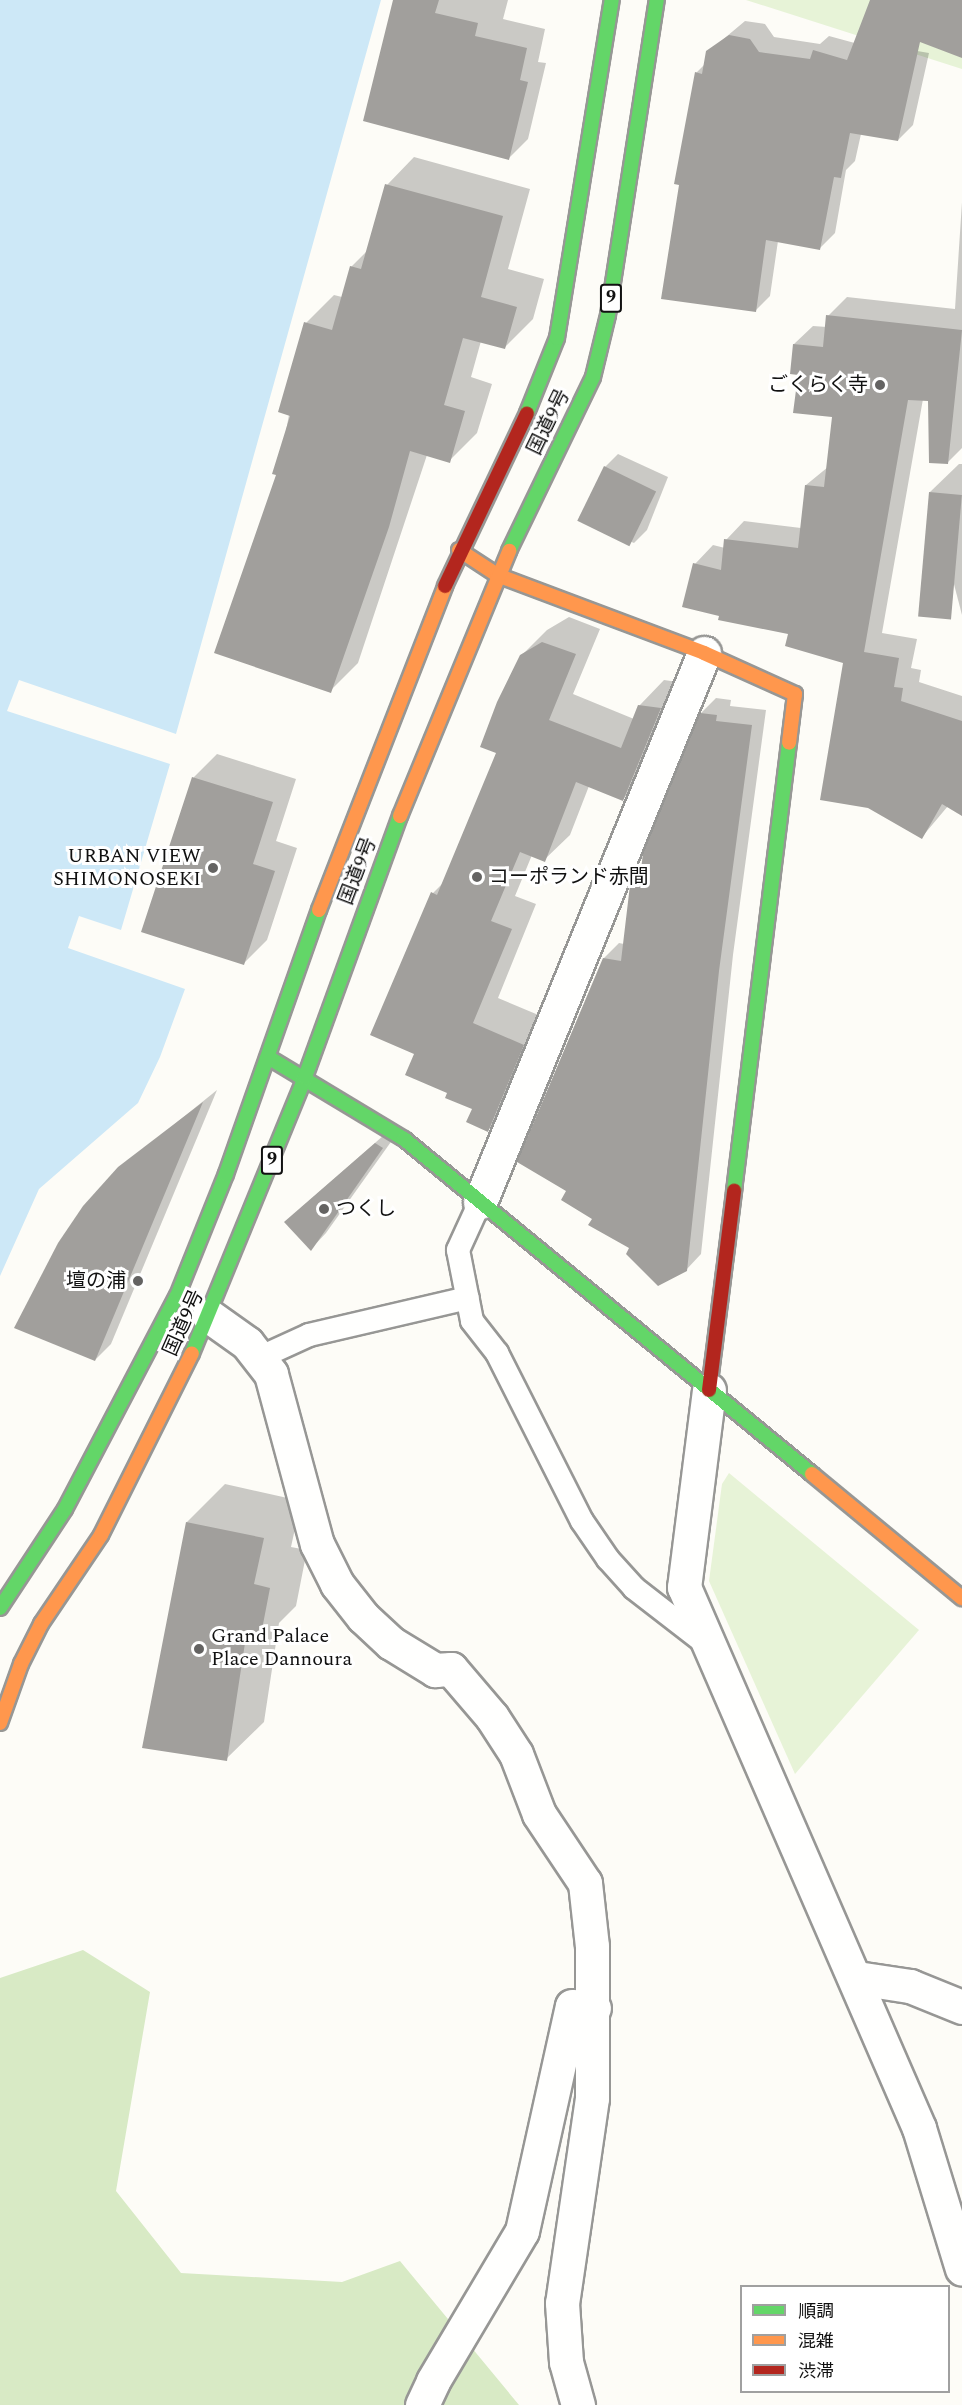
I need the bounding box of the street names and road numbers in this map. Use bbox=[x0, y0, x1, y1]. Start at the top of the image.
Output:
road number: 9 bbox=[599, 283, 623, 313]
street label: 国道9号 bbox=[523, 385, 575, 459]
street label: 国道9号 bbox=[334, 834, 382, 908]
road number: 9 bbox=[260, 1145, 284, 1175]
street label: 国道9号 bbox=[159, 1286, 209, 1360]

